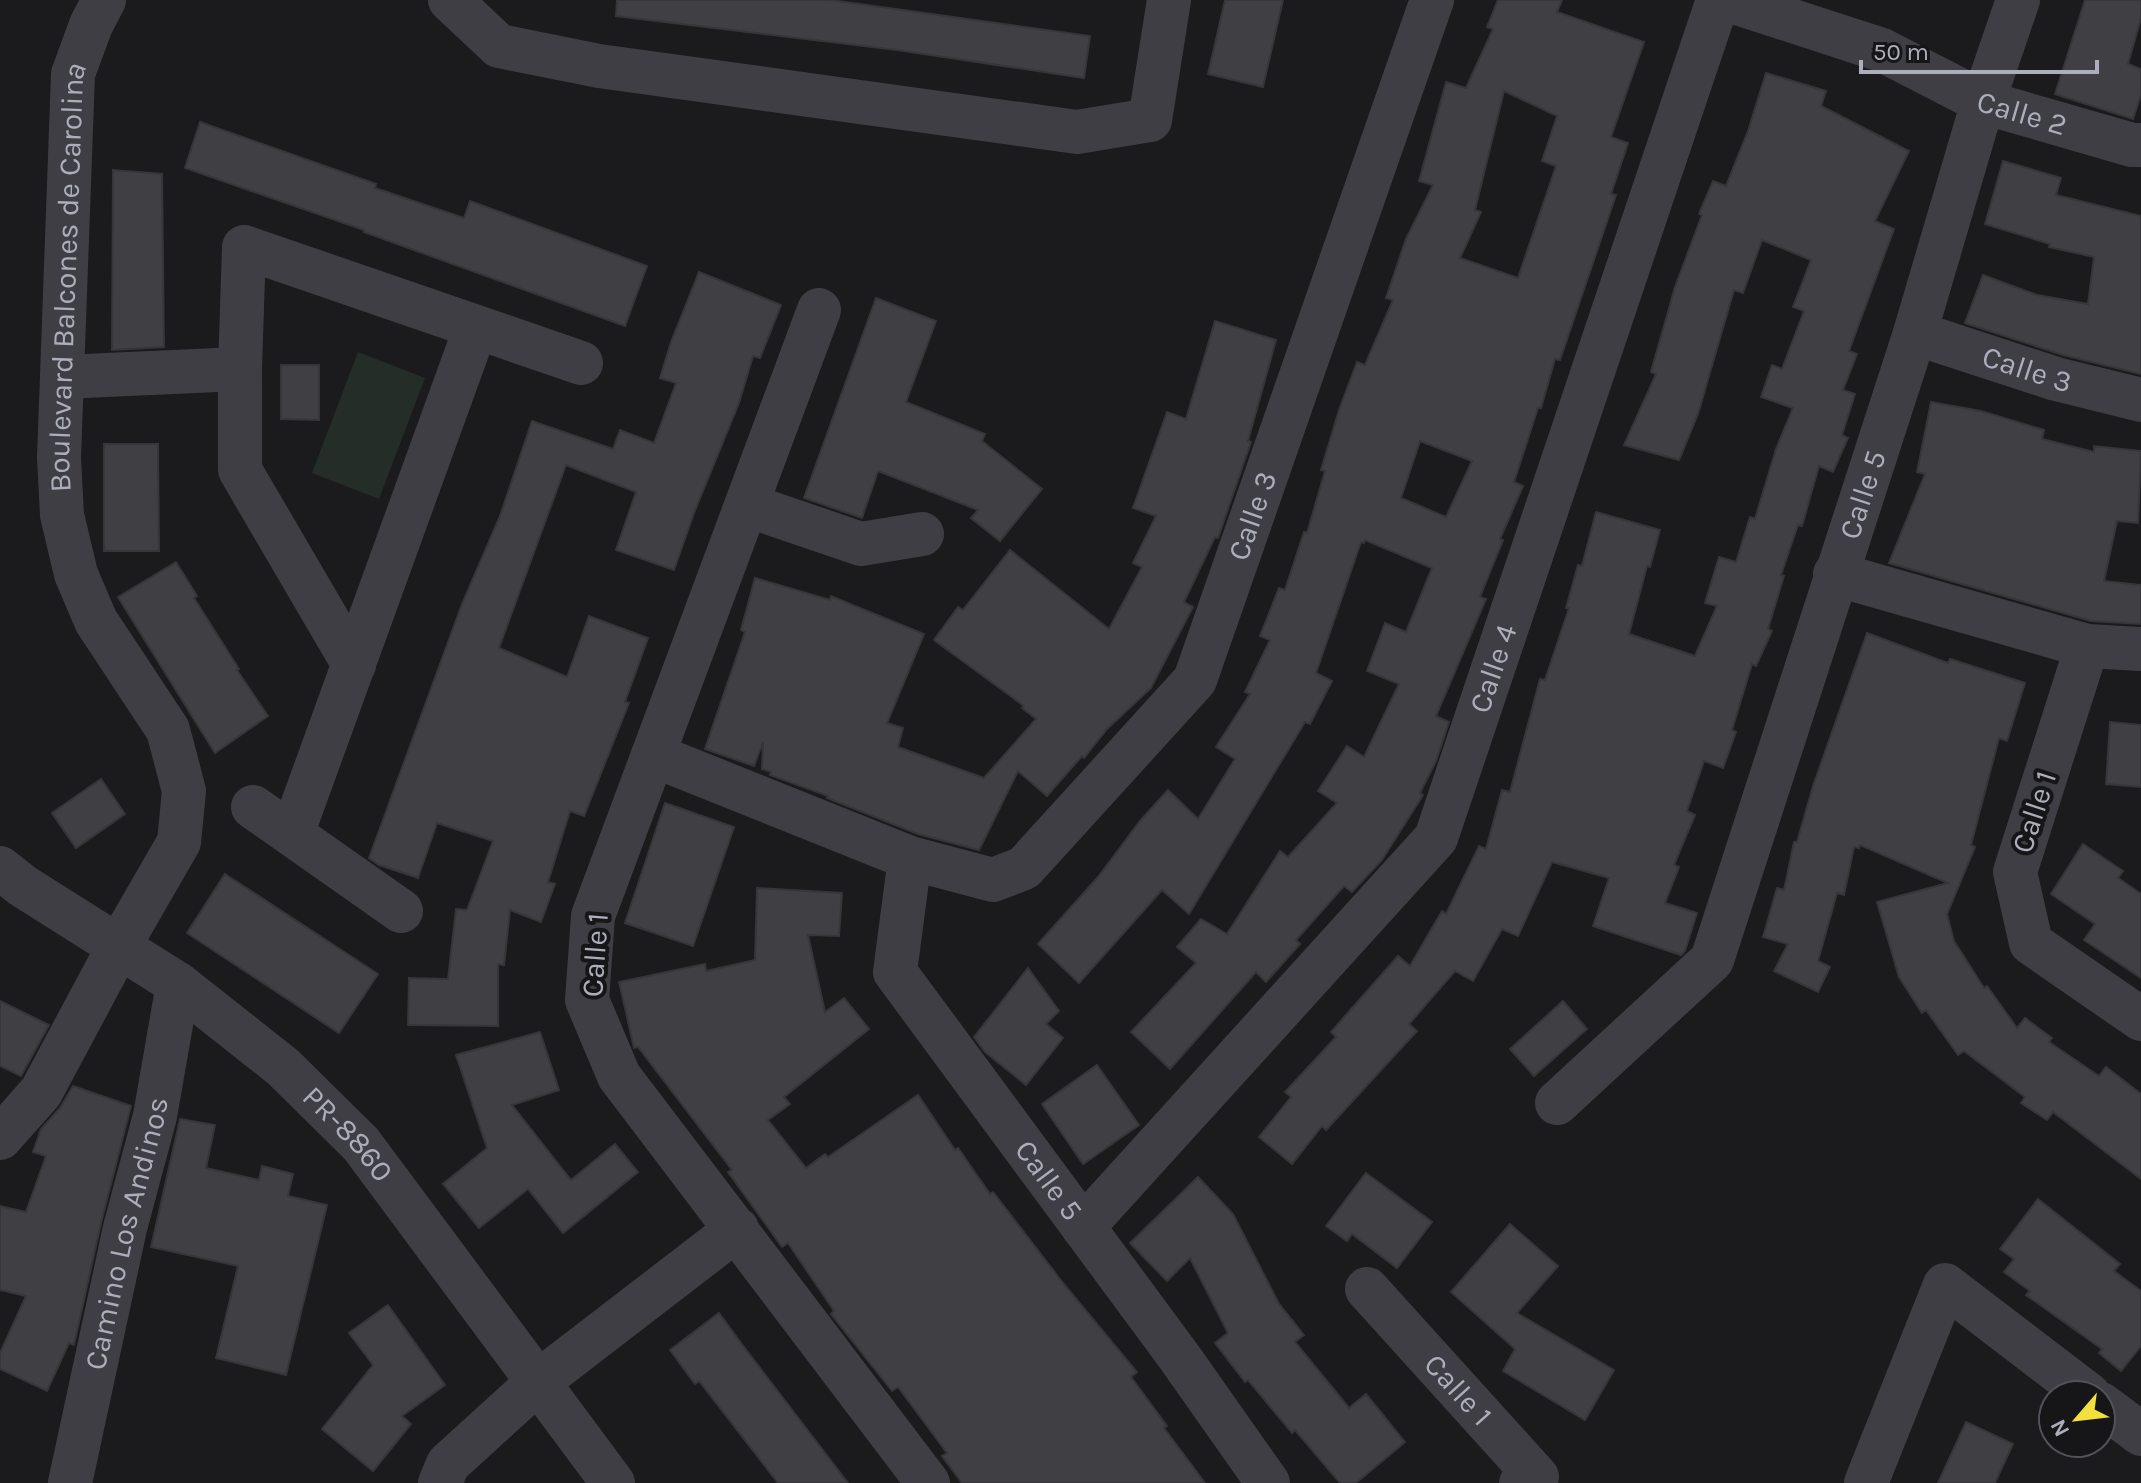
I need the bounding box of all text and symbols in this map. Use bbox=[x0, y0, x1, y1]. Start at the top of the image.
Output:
scale bar bbox=[1861, 24, 2097, 74]
text: 50 m bbox=[1873, 38, 1929, 66]
street label: Boulevard Balcones de Carolina bbox=[41, 56, 94, 493]
street label: Calle 2 bbox=[1973, 83, 2071, 143]
street label: Calle 3 bbox=[1978, 338, 2076, 400]
street label: Calle 5 bbox=[1831, 446, 1894, 544]
street label: Calle 3 bbox=[1220, 466, 1284, 565]
street label: Calle 4 bbox=[1461, 620, 1525, 718]
street label: Calle 1 bbox=[2004, 766, 2064, 858]
street label: Calle 1 bbox=[574, 912, 616, 998]
street label: PR-8860 bbox=[295, 1079, 401, 1189]
street label: Camino Los Andinos bbox=[77, 1094, 176, 1373]
street label: Calle 5 bbox=[1007, 1133, 1090, 1228]
street label: Calle 1 bbox=[1417, 1347, 1500, 1433]
north arrow bbox=[2037, 1379, 2117, 1459]
text: N bbox=[2045, 1415, 2075, 1441]

